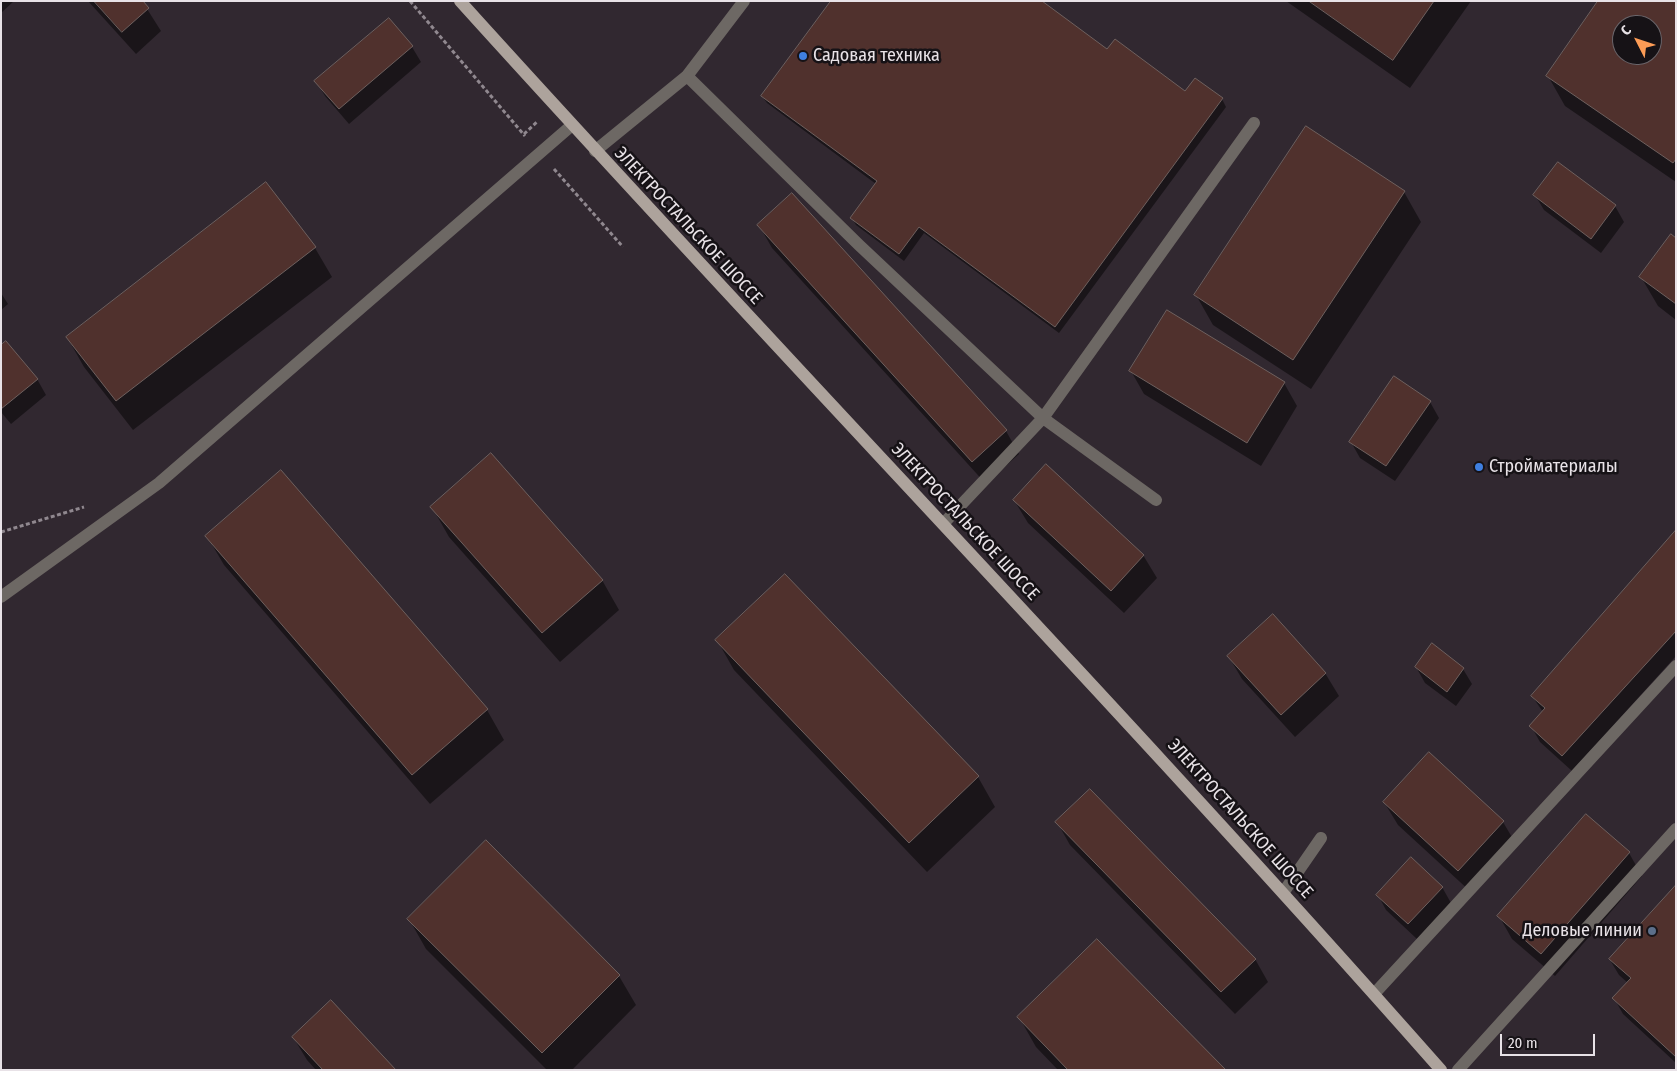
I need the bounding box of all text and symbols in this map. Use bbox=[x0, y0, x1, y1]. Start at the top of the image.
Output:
north arrow bbox=[1612, 15, 1662, 65]
text: С bbox=[1617, 22, 1635, 39]
place label: Садовая техника bbox=[813, 45, 940, 67]
marker: Садовая техника bbox=[797, 50, 809, 62]
street label: ЭЛЕКТРОСТАЛЬСКОЕ ШОССЕ bbox=[610, 143, 766, 309]
street label: ЭЛЕКТРОСТАЛЬСКОЕ ШОССЕ bbox=[887, 439, 1043, 605]
place label: Стройматериалы bbox=[1489, 456, 1618, 478]
marker: Стройматериалы bbox=[1473, 461, 1485, 473]
street label: ЭЛЕКТРОСТАЛЬСКОЕ ШОССЕ bbox=[1163, 735, 1317, 903]
place label: Деловые линии bbox=[1523, 920, 1642, 942]
marker: Деловые линии bbox=[1646, 925, 1658, 937]
scale bar bbox=[1502, 1024, 1597, 1056]
text: 20 m bbox=[1508, 1034, 1538, 1052]

